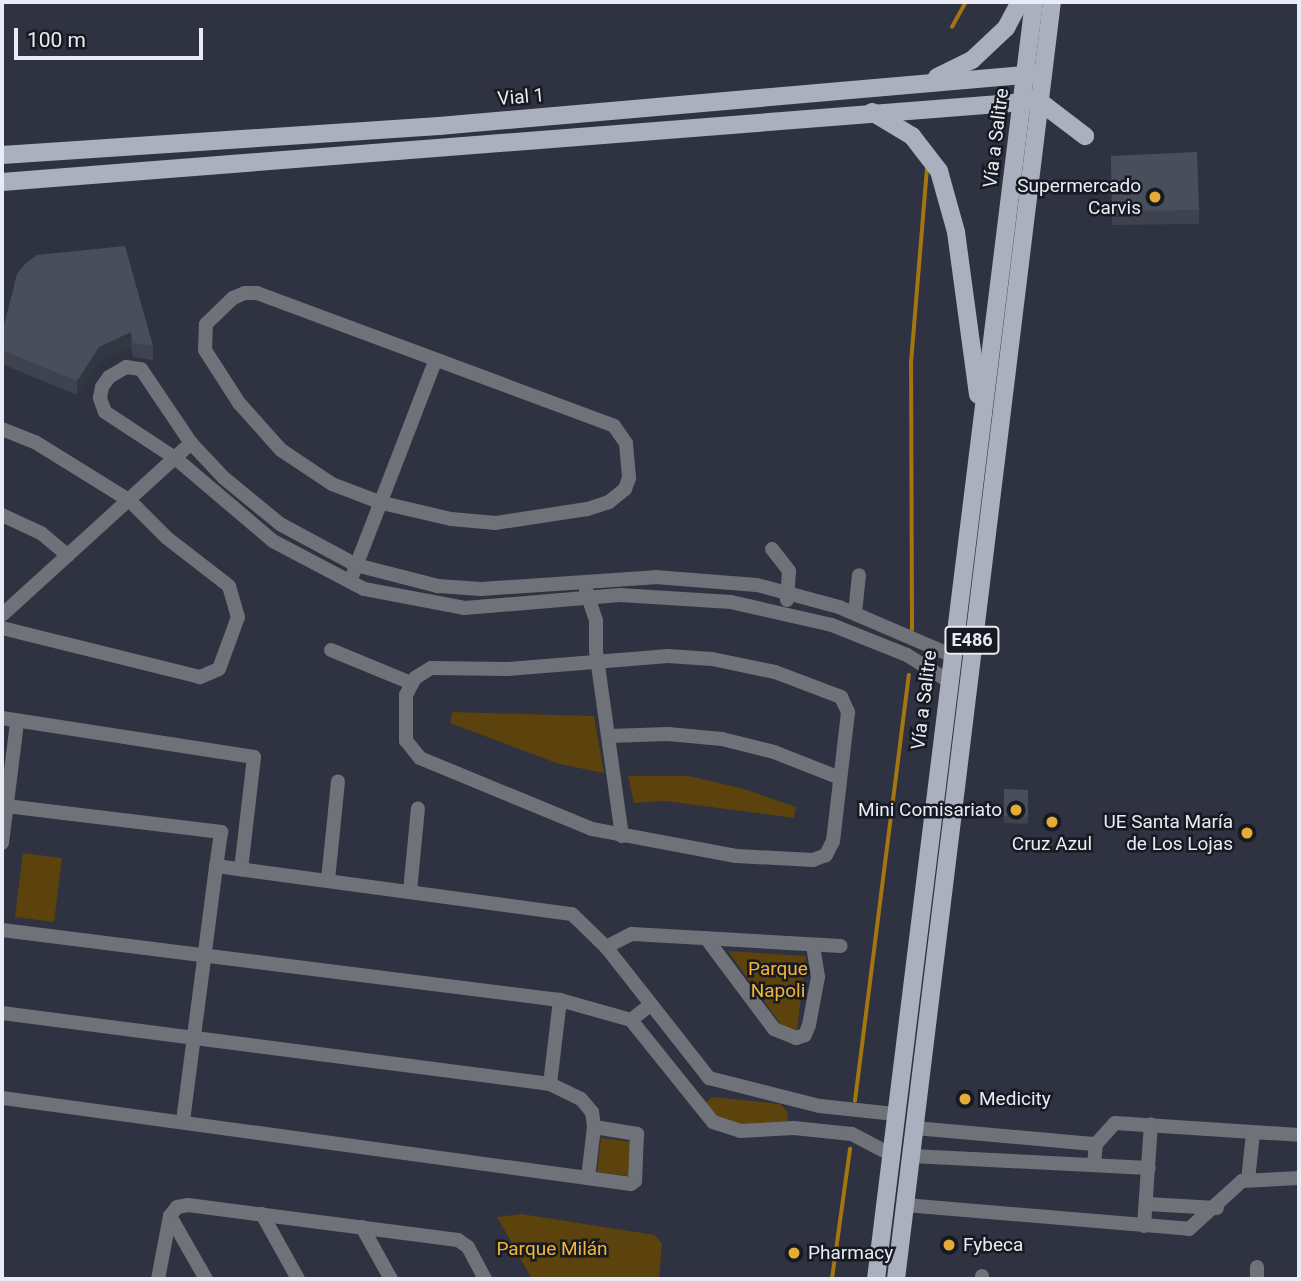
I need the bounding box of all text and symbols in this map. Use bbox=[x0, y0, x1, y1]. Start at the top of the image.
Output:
scale bar bbox=[18, 14, 206, 58]
text: 100 m bbox=[27, 28, 86, 52]
street label: Vial 1 bbox=[497, 84, 545, 110]
street label: Vía a Salitre bbox=[979, 87, 1013, 189]
place label: Supermercado Carvis bbox=[1017, 175, 1141, 219]
marker: Supermercado Carvis bbox=[1147, 189, 1163, 205]
road number: E486 bbox=[944, 626, 1000, 654]
street label: Vía a Salitre bbox=[907, 649, 941, 751]
place label: Mini Comisariato bbox=[858, 799, 1002, 821]
marker: Mini Comisariato bbox=[1008, 802, 1024, 818]
place label: UE Santa María de Los Lojas bbox=[1103, 811, 1233, 855]
marker: Cruz Azul bbox=[1044, 814, 1060, 830]
marker: UE Santa María de Los Lojas bbox=[1239, 825, 1255, 841]
place label: Cruz Azul bbox=[1012, 833, 1092, 855]
park label: Parque Napoli bbox=[748, 958, 808, 1002]
place label: Medicity bbox=[979, 1088, 1051, 1110]
marker: Medicity bbox=[957, 1091, 973, 1107]
place label: Fybeca bbox=[963, 1234, 1023, 1256]
marker: Fybeca bbox=[941, 1237, 957, 1253]
park label: Parque Milán bbox=[496, 1238, 608, 1260]
place label: Pharmacy bbox=[808, 1242, 893, 1264]
marker: Pharmacy bbox=[786, 1245, 802, 1261]

